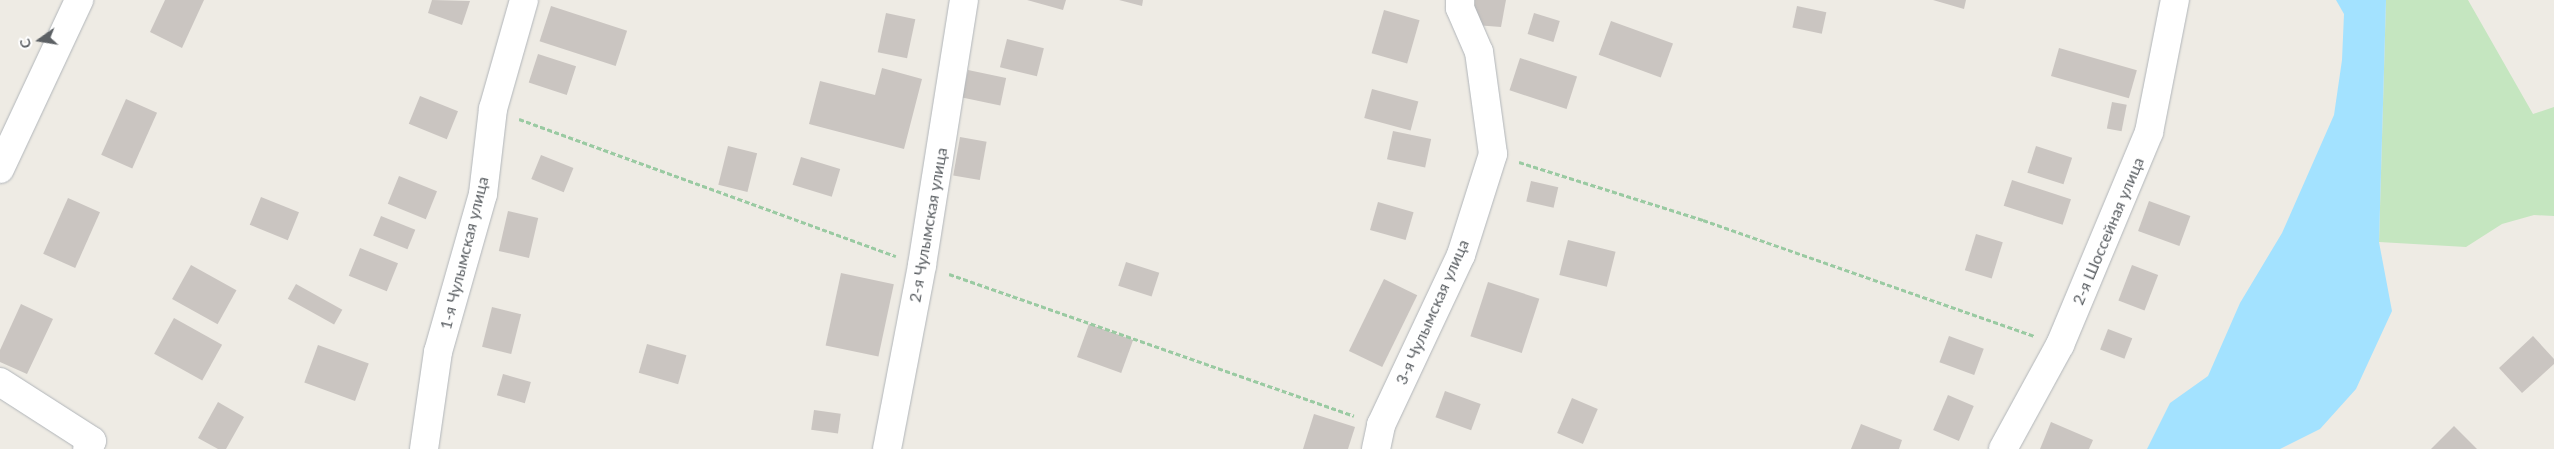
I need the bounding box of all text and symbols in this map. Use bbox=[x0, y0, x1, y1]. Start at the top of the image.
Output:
north arrow bbox=[15, 15, 65, 65]
text: С bbox=[16, 37, 34, 50]
street label: 2-я Чулымская улица bbox=[905, 146, 951, 304]
street label: 2-я Шоссейная улица bbox=[2068, 154, 2148, 308]
street label: 1-я Чулымская улица bbox=[436, 175, 492, 331]
street label: 3-я Чулымская улица bbox=[1391, 236, 1473, 388]

